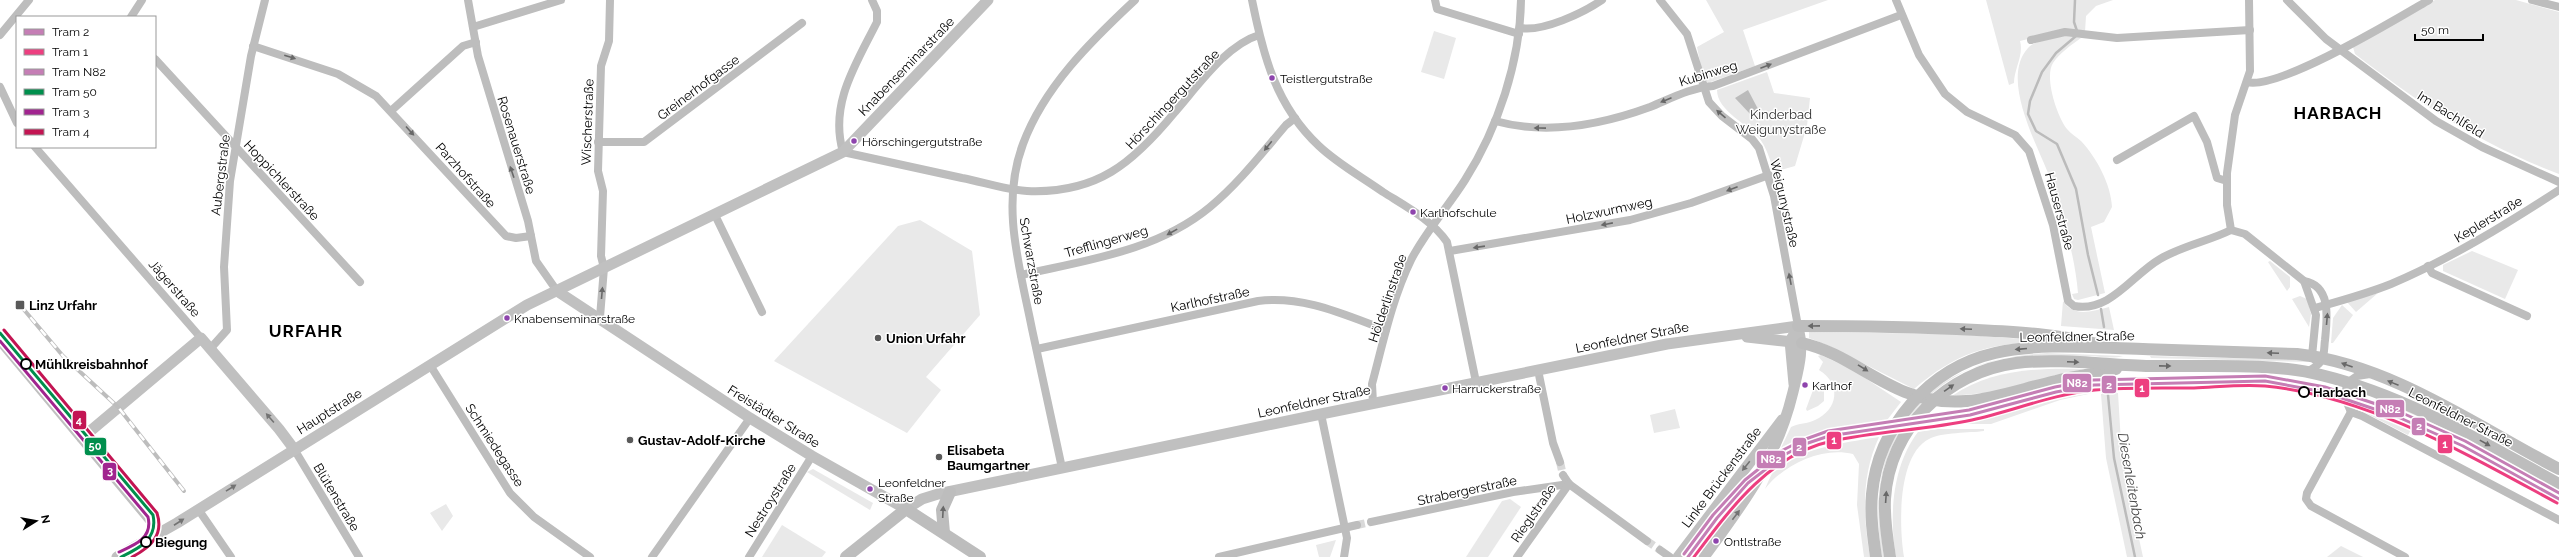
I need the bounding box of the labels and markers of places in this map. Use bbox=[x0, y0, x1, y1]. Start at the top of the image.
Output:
place label: Teistlergutstraße bbox=[1280, 72, 1373, 86]
marker: Teistlergutstraße bbox=[1267, 73, 1277, 83]
place label: Hörschingergutstraße bbox=[862, 135, 982, 149]
marker: Hörschingergutstraße bbox=[849, 136, 859, 146]
place label: Karlhofschule bbox=[1420, 206, 1497, 220]
marker: Karlhofschule bbox=[1408, 207, 1418, 217]
place label: Linz Urfahr bbox=[29, 298, 97, 313]
marker: Linz Urfahr bbox=[14, 299, 26, 311]
place label: Knabenseminarstraße bbox=[514, 312, 635, 326]
marker: Knabenseminarstraße bbox=[502, 313, 512, 323]
place label: Union Urfahr bbox=[886, 331, 965, 346]
marker: Union Urfahr bbox=[873, 333, 883, 343]
place label: Mühlkreisbahnhof bbox=[35, 357, 149, 372]
marker: Mühlkreisbahnhof bbox=[20, 358, 32, 370]
place label: Karlhof bbox=[1812, 379, 1853, 393]
marker: Karlhof bbox=[1800, 380, 1810, 390]
place label: Harruckerstraße bbox=[1452, 382, 1541, 396]
marker: Harruckerstraße bbox=[1440, 383, 1450, 393]
place label: Harbach bbox=[2313, 385, 2366, 400]
marker: Harbach bbox=[2298, 386, 2310, 398]
place label: Gustav-Adolf-Kirche bbox=[638, 433, 766, 448]
marker: Gustav-Adolf-Kirche bbox=[625, 435, 635, 445]
place label: Elisabeta Baumgartner bbox=[947, 443, 1030, 473]
marker: Elisabeta Baumgartner bbox=[934, 452, 944, 462]
place label: Leonfeldner Straße bbox=[878, 476, 947, 505]
marker: Leonfeldner Straße bbox=[865, 484, 875, 494]
place label: Biegung bbox=[155, 535, 207, 550]
place label: Ontlstraße bbox=[1724, 535, 1781, 549]
marker: Biegung bbox=[140, 536, 152, 548]
marker: Ontlstraße bbox=[1711, 536, 1721, 546]

